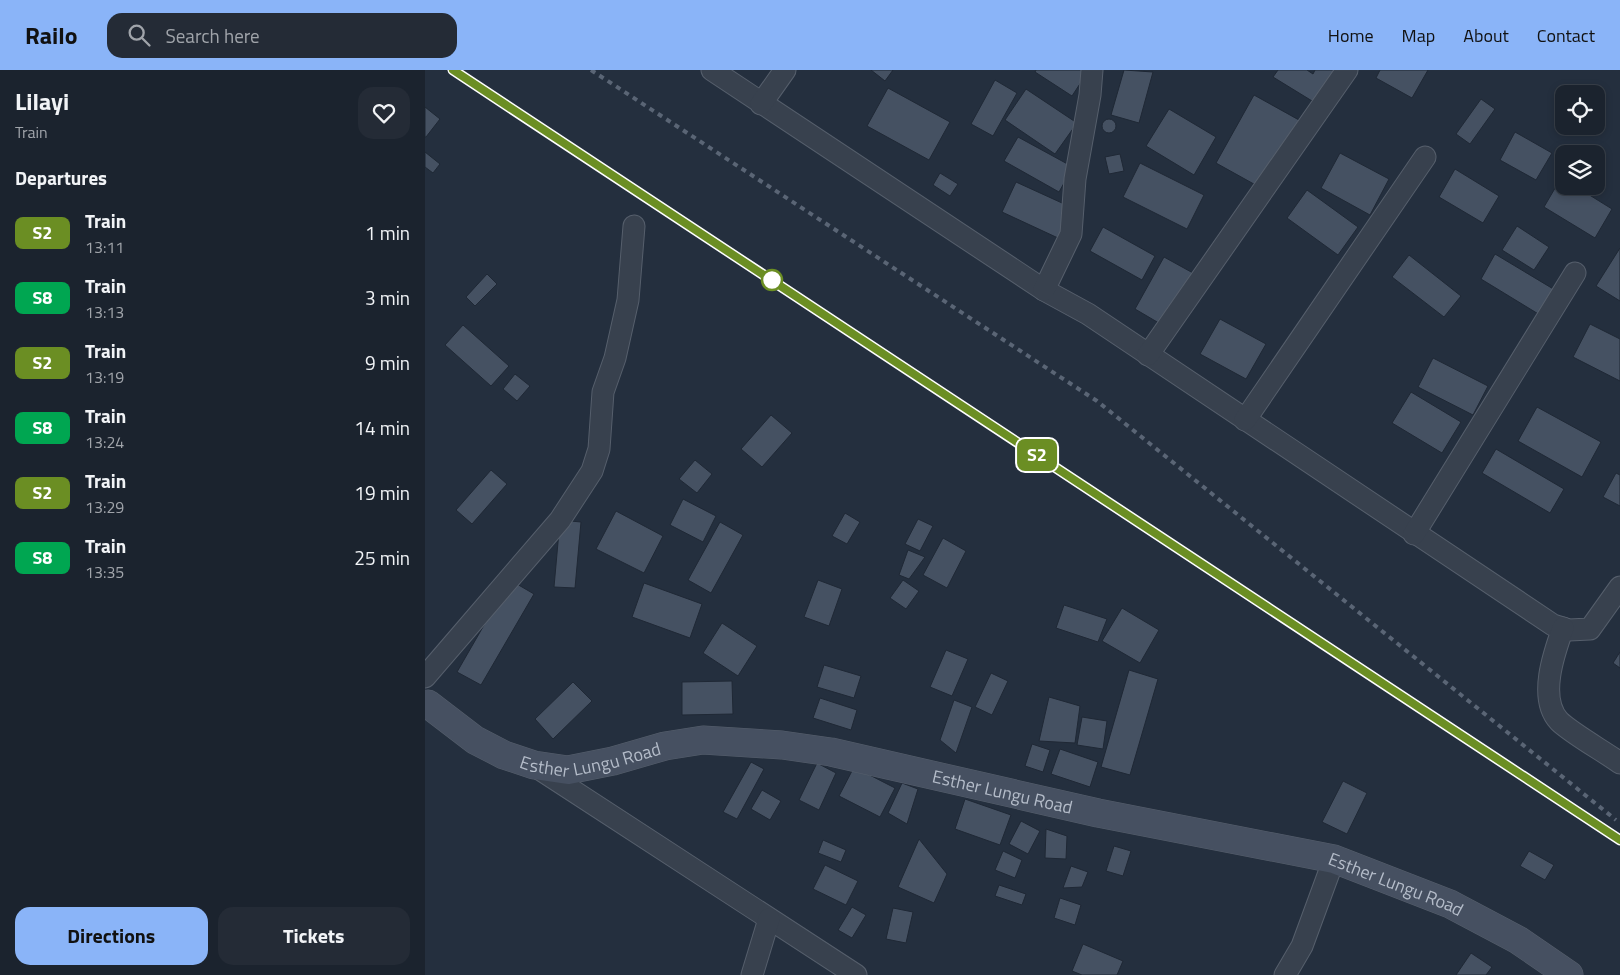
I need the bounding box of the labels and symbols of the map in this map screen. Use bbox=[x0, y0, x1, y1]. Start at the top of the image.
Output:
unlabelled marker bbox=[761, 269, 783, 291]
line badge: S2 bbox=[1015, 439, 1059, 471]
street label: Esther Lungu Road bbox=[516, 734, 664, 784]
street label: Esther Lungu Road bbox=[930, 762, 1075, 820]
street label: Esther Lungu Road bbox=[1325, 845, 1469, 922]

